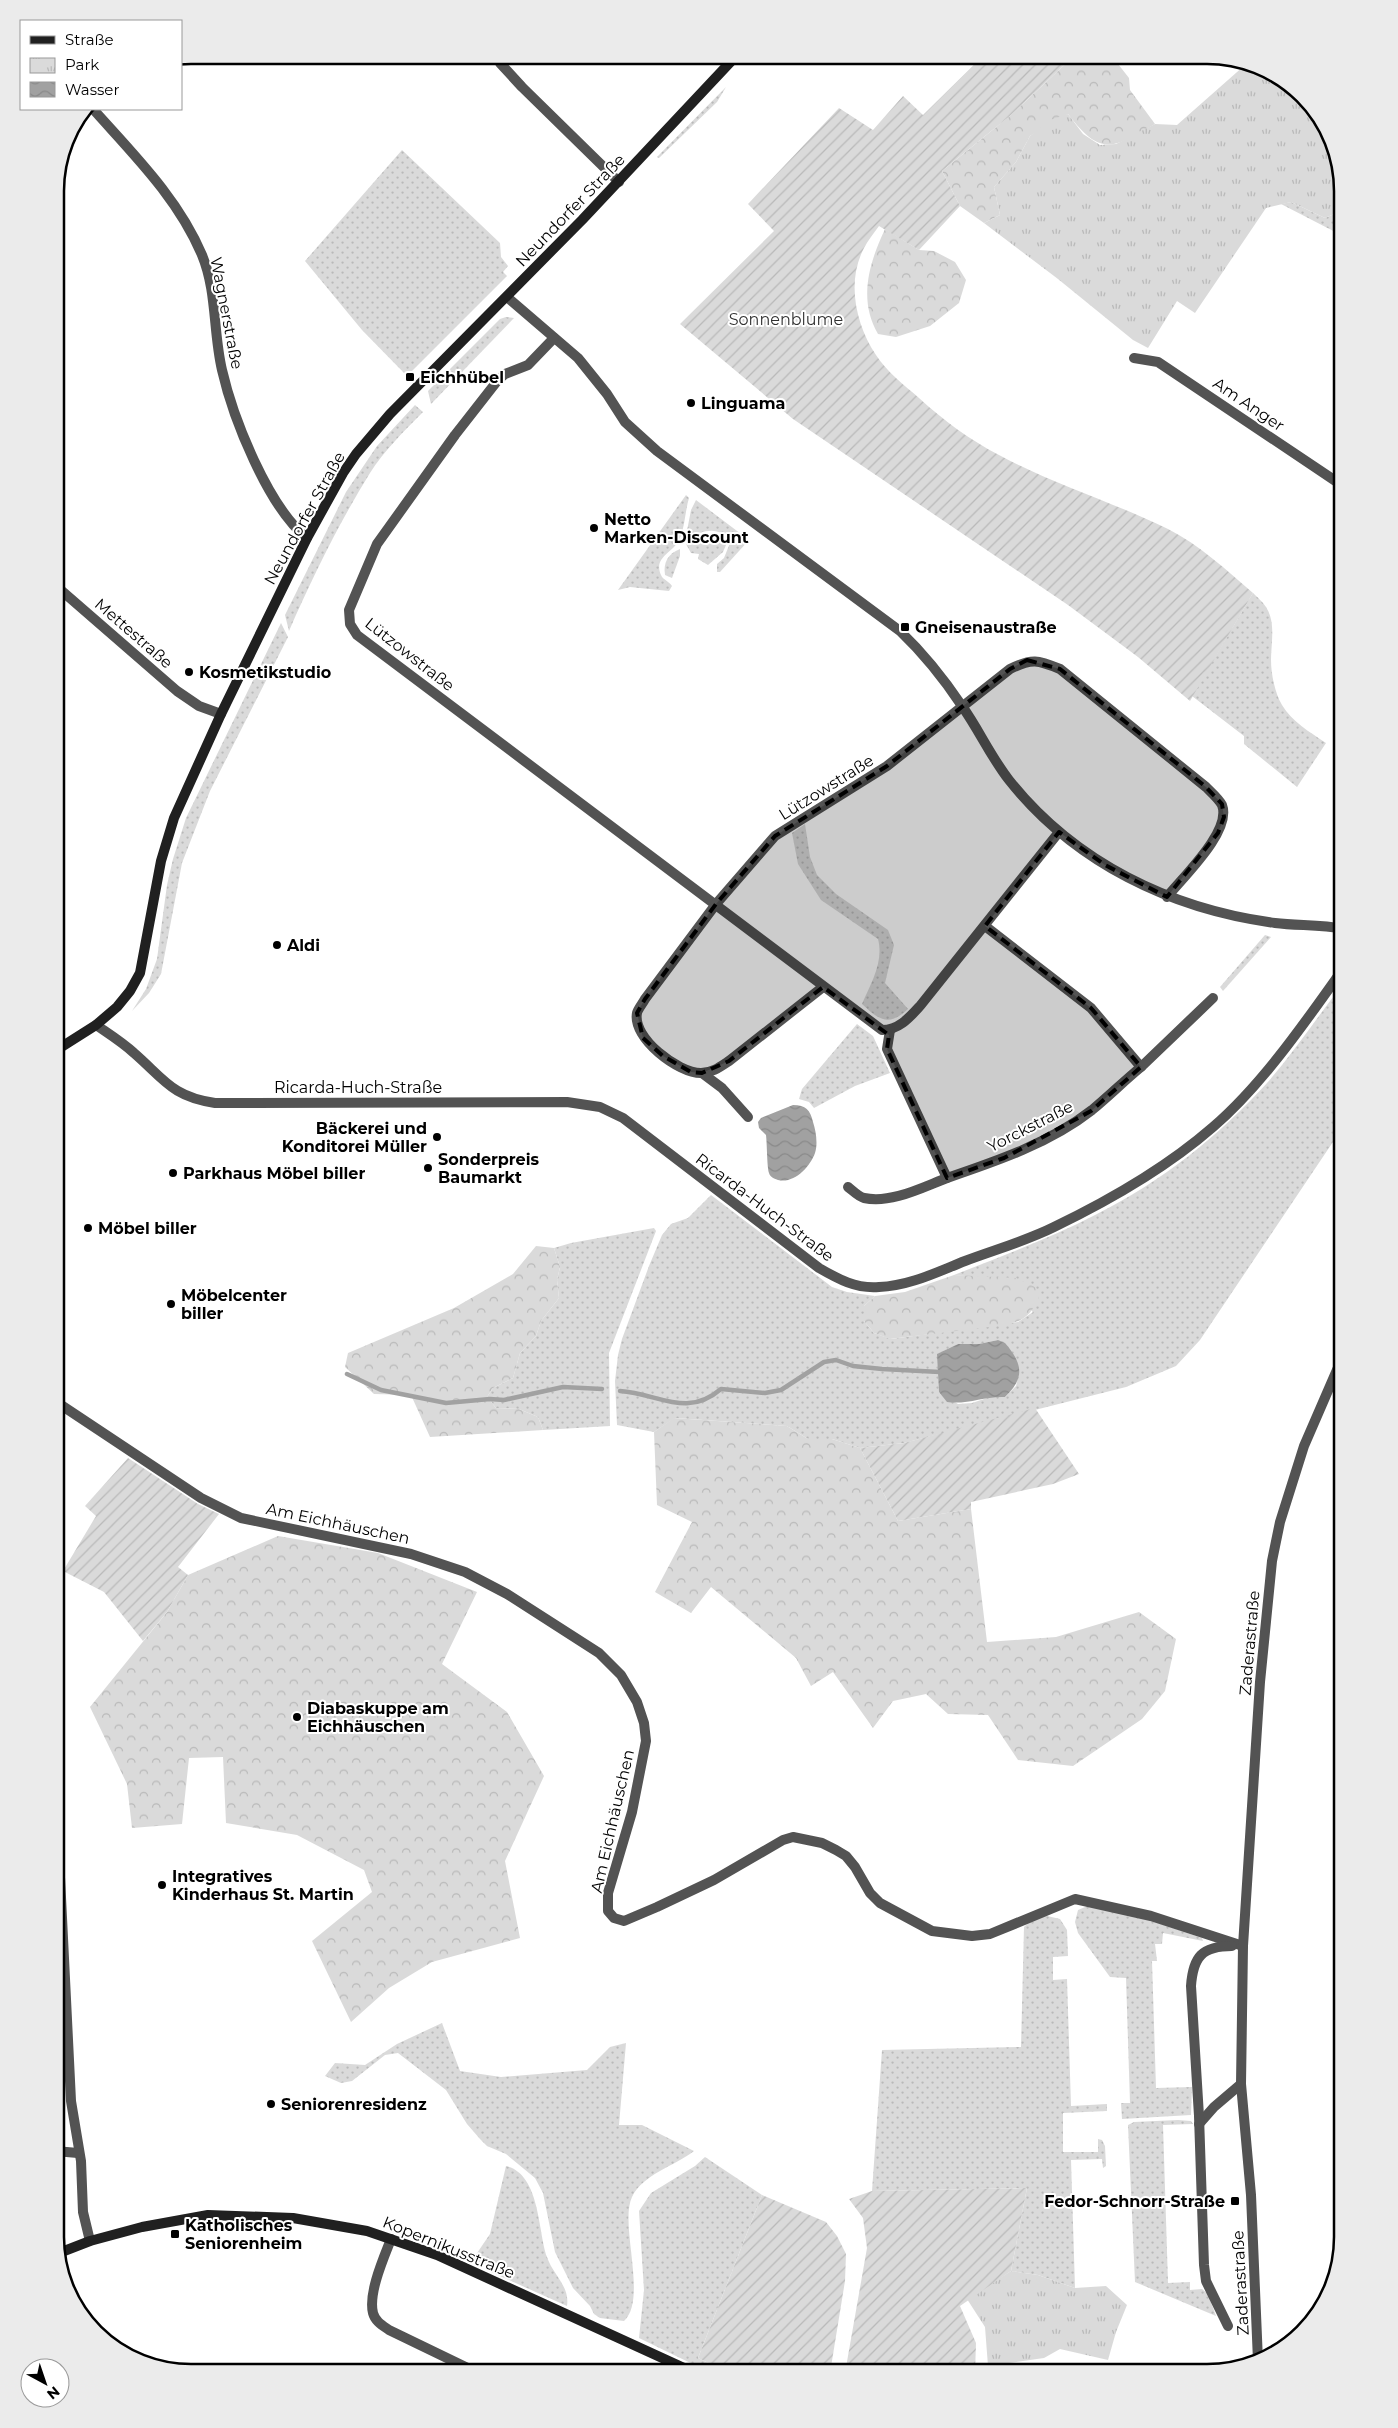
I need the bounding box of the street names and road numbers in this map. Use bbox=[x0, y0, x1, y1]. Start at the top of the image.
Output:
street label: Neundorfer Straße bbox=[512, 150, 629, 271]
street label: Wagnerstraße bbox=[206, 255, 247, 371]
street label: Am Anger bbox=[1209, 374, 1288, 435]
street label: Neundorfer Straße bbox=[260, 448, 349, 588]
street label: Mettestraße bbox=[91, 594, 176, 672]
street label: Lützowstraße bbox=[361, 614, 458, 695]
street label: Lützowstraße bbox=[775, 751, 877, 824]
street label: Ricarda-Huch-Straße bbox=[274, 1078, 442, 1097]
street label: Yorckstraße bbox=[984, 1097, 1076, 1156]
street label: Ricarda-Huch-Straße bbox=[692, 1149, 838, 1266]
street label: Am Eichhäuschen bbox=[264, 1499, 411, 1548]
street label: Zaderastraße bbox=[1235, 1590, 1264, 1696]
street label: Am Eichhäuschen bbox=[587, 1748, 638, 1895]
street label: Kopernikusstraße bbox=[380, 2212, 518, 2283]
street label: Zaderastraße bbox=[1228, 2230, 1253, 2336]

